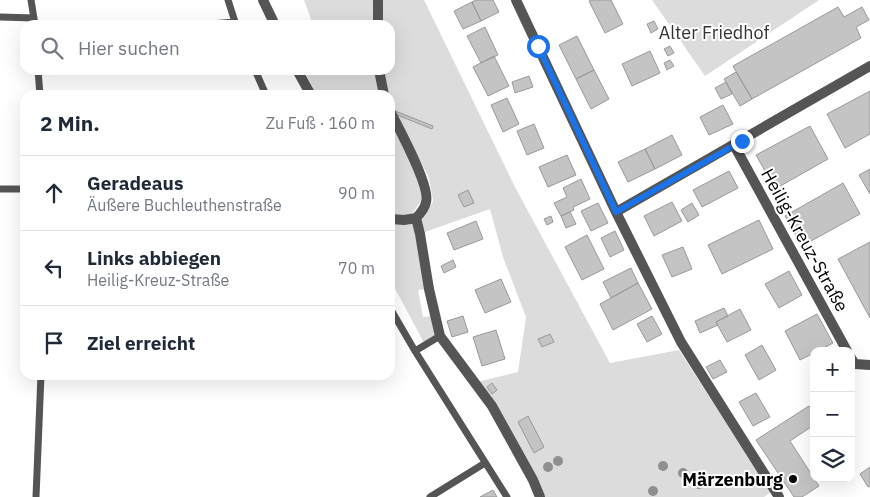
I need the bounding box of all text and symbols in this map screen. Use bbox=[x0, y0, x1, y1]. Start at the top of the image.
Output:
search box bbox=[20, 20, 395, 75]
park label: Alter Friedhof bbox=[659, 21, 769, 44]
icon: search bbox=[38, 34, 66, 62]
route start bbox=[527, 35, 550, 58]
text: Hier suchen bbox=[78, 36, 180, 60]
text: 2 Min. bbox=[40, 109, 100, 137]
text: Zu Fuß · 160 m bbox=[266, 113, 375, 133]
route end bbox=[731, 130, 754, 153]
street label: Heilig-Kreuz-Straße bbox=[756, 164, 854, 316]
text: Geradeaus bbox=[87, 171, 184, 195]
icon: ahead bbox=[40, 179, 68, 207]
text: 90 m bbox=[338, 183, 375, 203]
text: Äußere Buchleuthenstraße bbox=[87, 195, 282, 215]
text: Links abbiegen bbox=[87, 246, 221, 270]
icon: left bbox=[40, 254, 68, 282]
text: 70 m bbox=[338, 258, 375, 278]
text: Heilig-Kreuz-Straße bbox=[87, 270, 229, 290]
icon: arrive bbox=[40, 329, 68, 357]
text: Ziel erreicht bbox=[87, 331, 195, 355]
map controls bbox=[810, 347, 855, 482]
button: + bbox=[810, 347, 855, 392]
button: − bbox=[810, 392, 855, 437]
button: layers bbox=[810, 437, 855, 482]
place label: Märzenburg bbox=[682, 468, 783, 491]
marker: Märzenburg bbox=[787, 473, 799, 485]

